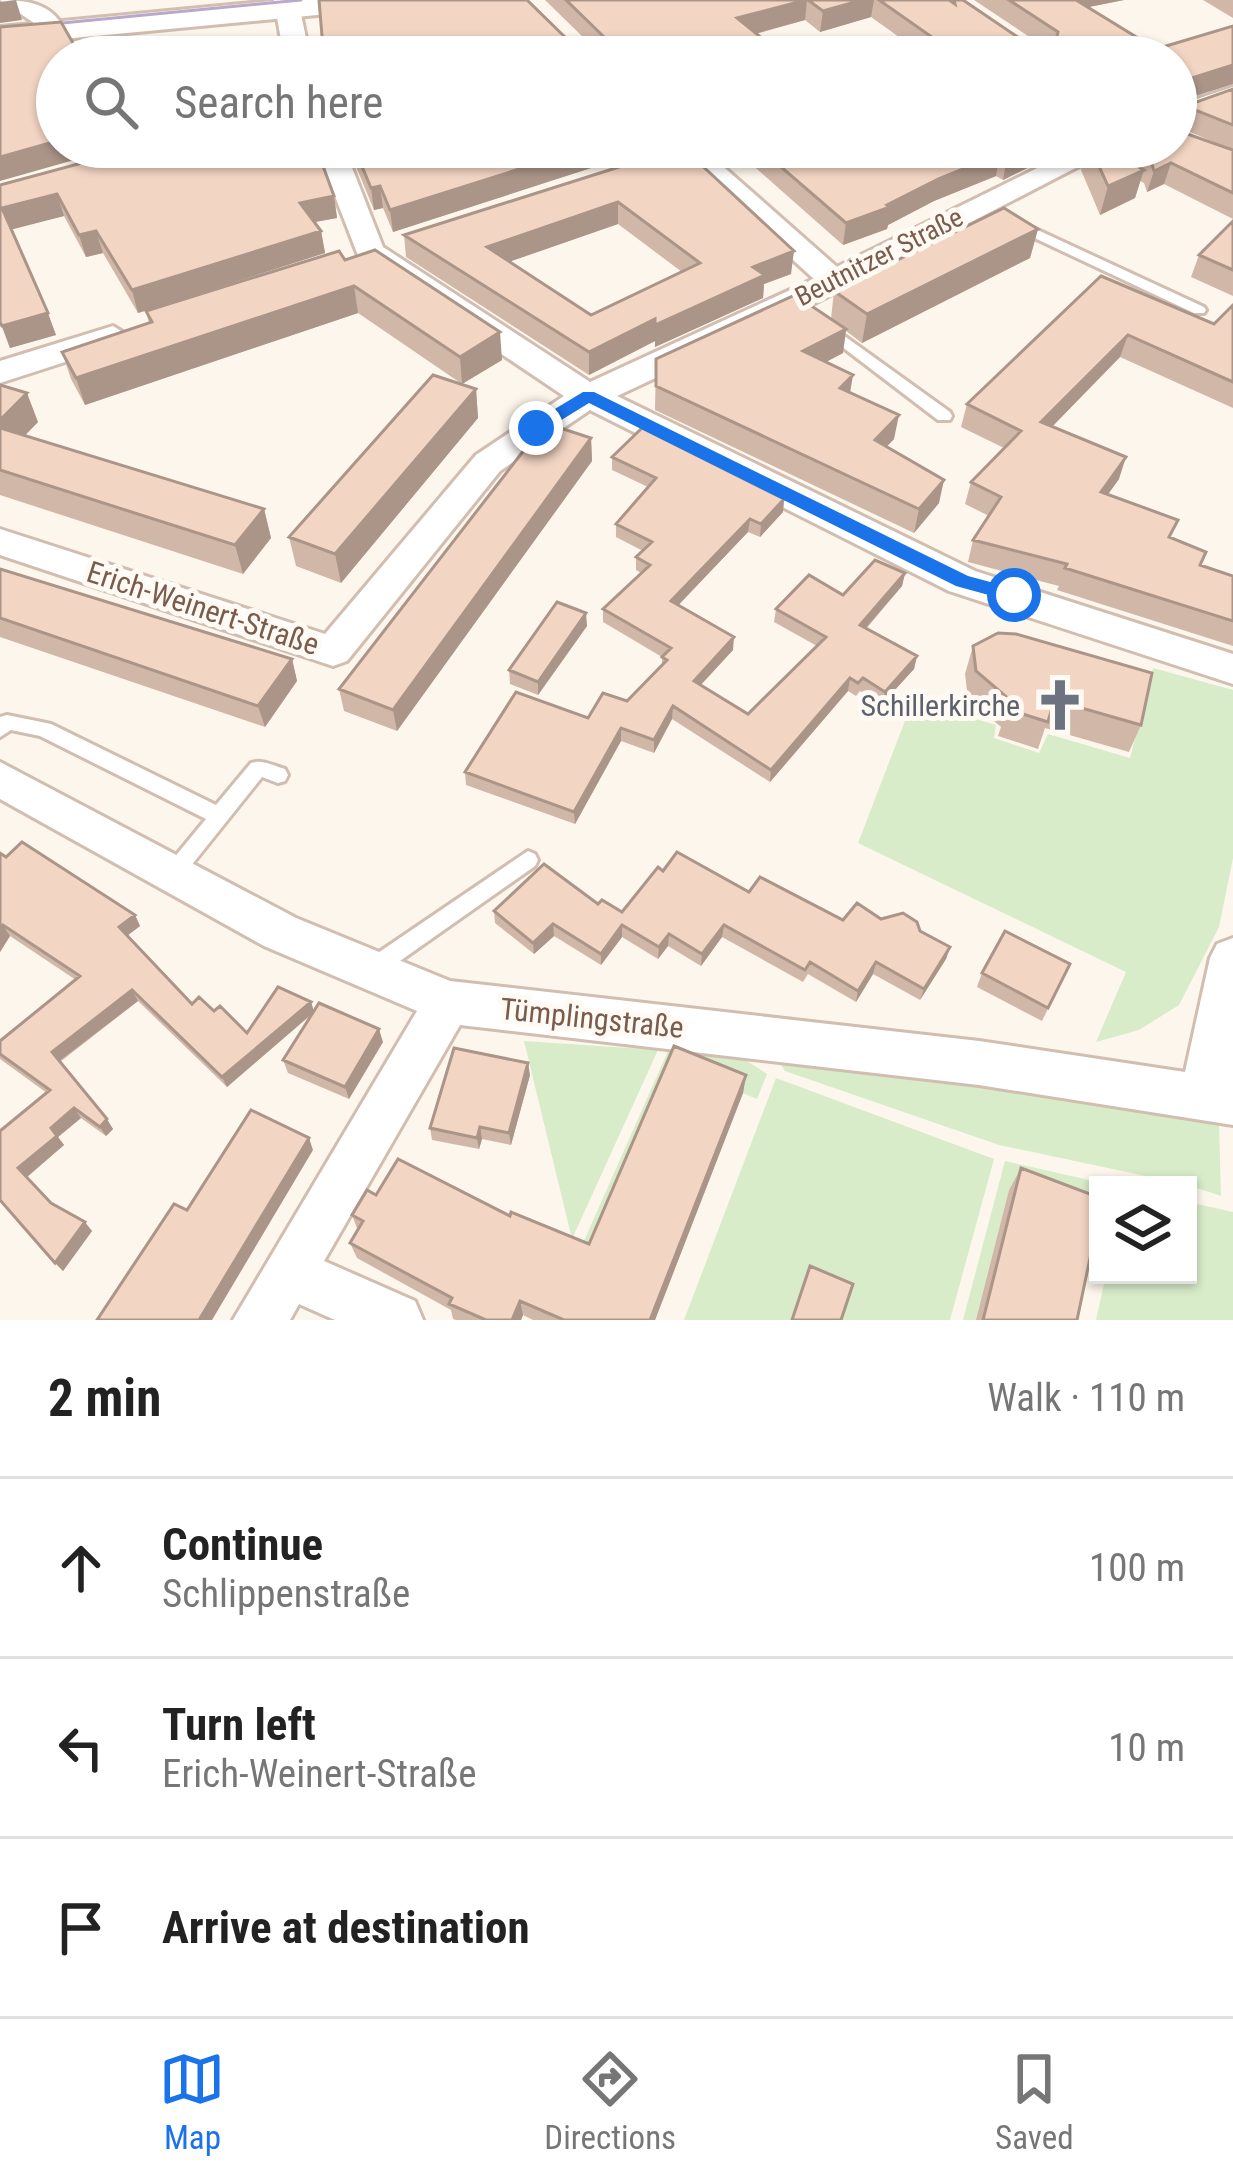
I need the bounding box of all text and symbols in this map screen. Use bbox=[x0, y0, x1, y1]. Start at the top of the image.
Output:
search box bbox=[36, 36, 1197, 168]
icon: search bbox=[78, 69, 144, 135]
text: Search here bbox=[174, 76, 383, 129]
street label: Beutnitzer Straße bbox=[790, 201, 968, 313]
route end bbox=[509, 401, 563, 455]
street label: Erich-Weinert-Straße bbox=[83, 554, 323, 662]
route start bbox=[987, 568, 1041, 622]
church icon: Schillerkirche bbox=[1031, 676, 1089, 734]
place label: Schillerkirche bbox=[861, 688, 1020, 723]
street label: Tümplingstraße bbox=[498, 991, 686, 1045]
map controls bbox=[1089, 1176, 1197, 1284]
button: layers bbox=[1089, 1176, 1197, 1284]
text: 2 min bbox=[48, 1369, 161, 1428]
text: Walk · 110 m bbox=[987, 1375, 1185, 1421]
text: Continue bbox=[162, 1518, 323, 1571]
icon: ahead bbox=[48, 1535, 114, 1601]
text: 100 m bbox=[1089, 1545, 1185, 1591]
text: Schlippenstraße bbox=[162, 1571, 410, 1617]
text: Turn left bbox=[162, 1698, 316, 1751]
icon: left bbox=[48, 1715, 114, 1781]
text: 10 m bbox=[1108, 1725, 1185, 1771]
text: Erich-Weinert-Straße bbox=[162, 1751, 477, 1797]
icon: arrive bbox=[48, 1895, 114, 1961]
text: Arrive at destination bbox=[162, 1901, 530, 1954]
tab: Map bbox=[159, 2046, 225, 2157]
tab: Directions bbox=[544, 2046, 676, 2157]
tab: Saved bbox=[995, 2046, 1074, 2157]

